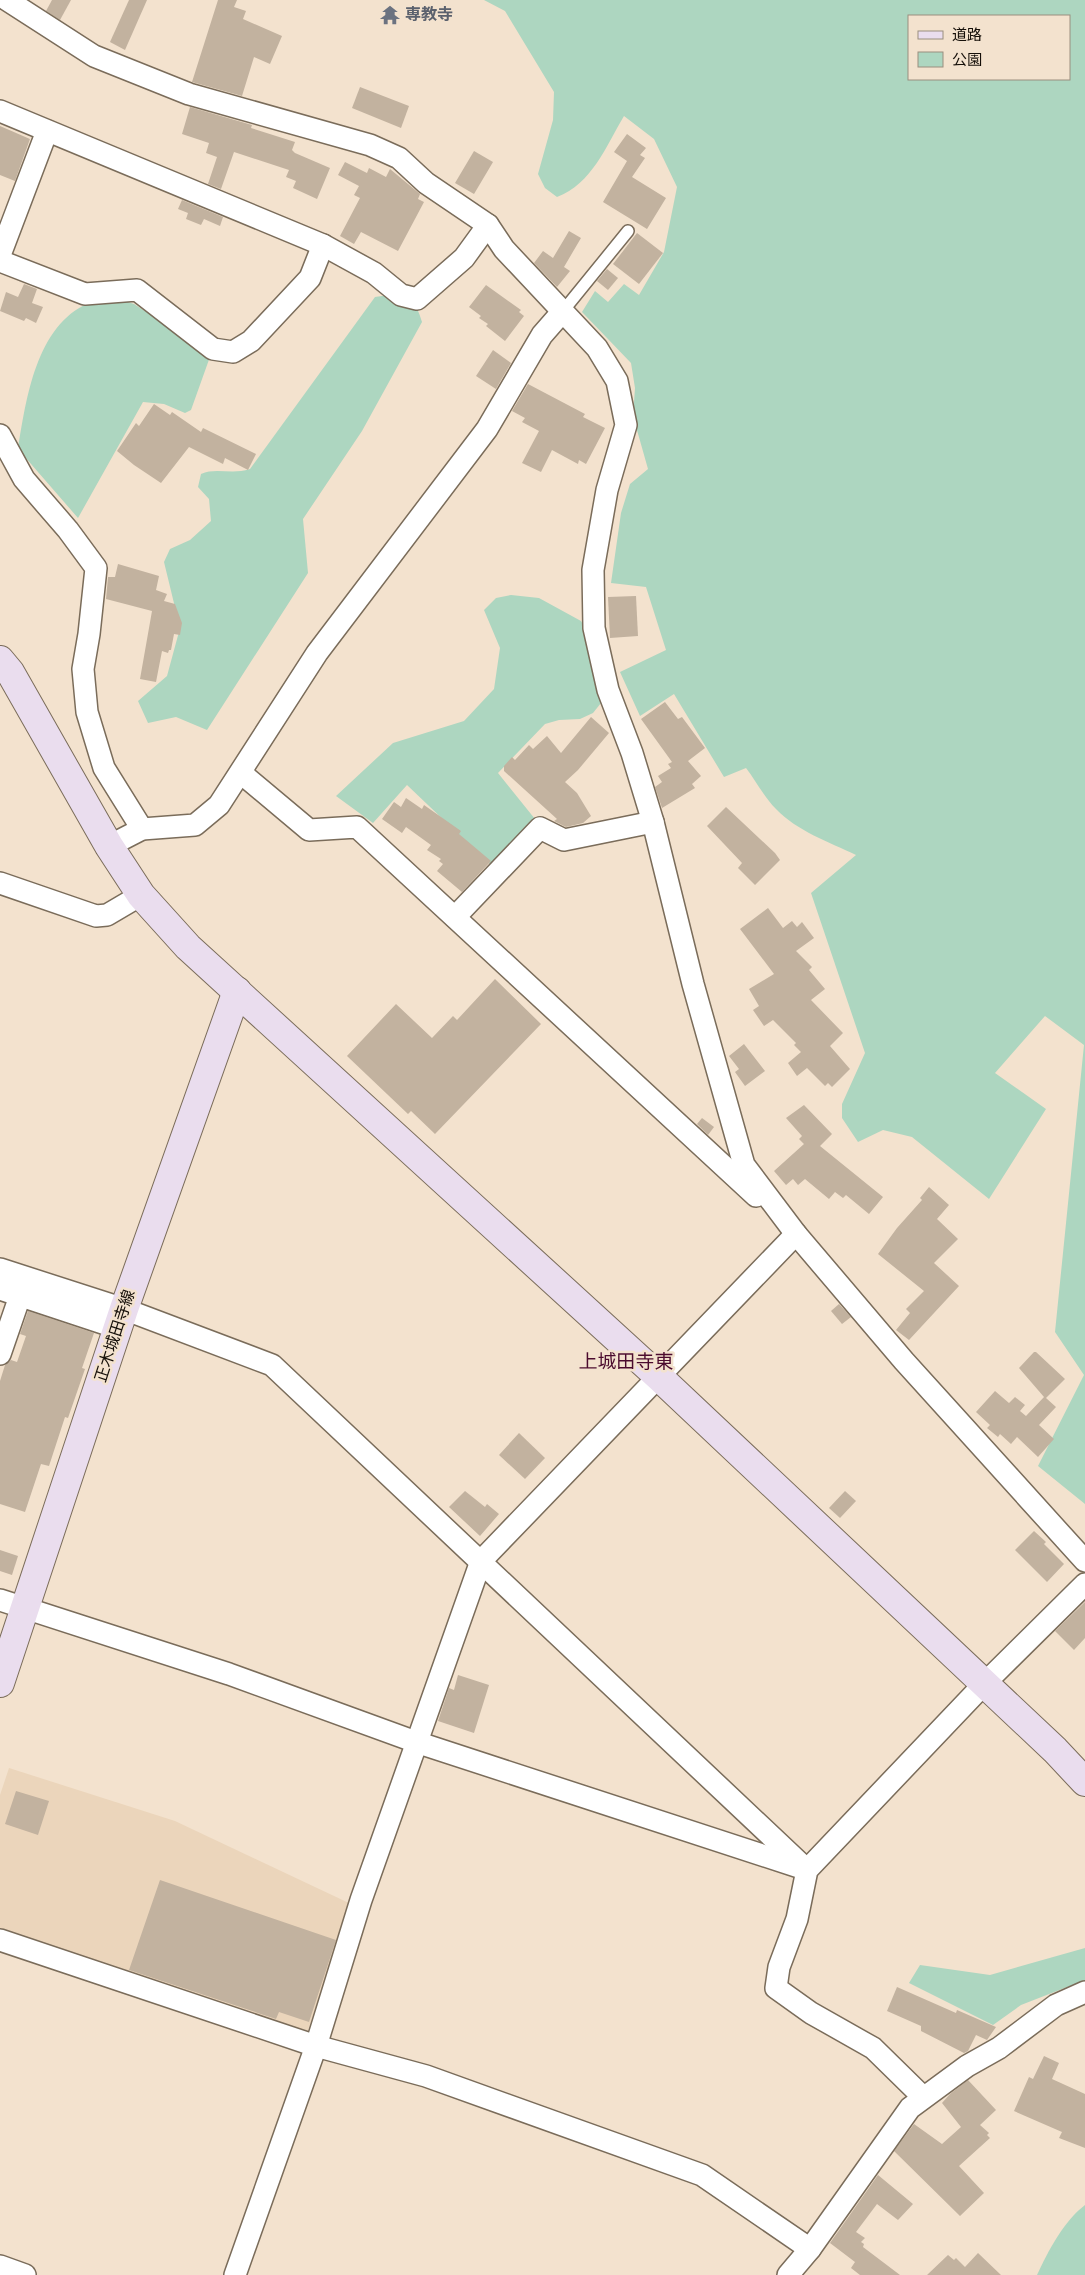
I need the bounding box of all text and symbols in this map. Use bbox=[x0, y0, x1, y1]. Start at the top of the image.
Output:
place label: 専教寺 bbox=[405, 3, 453, 27]
temple icon: 専教寺 bbox=[379, 4, 401, 26]
legend bbox=[908, 15, 1070, 80]
text: 道路 bbox=[952, 24, 982, 47]
text: 公園 bbox=[952, 49, 982, 72]
street label: 正木城田寺線 bbox=[89, 1287, 141, 1385]
district label: 上城田寺東 bbox=[578, 1348, 674, 1377]

